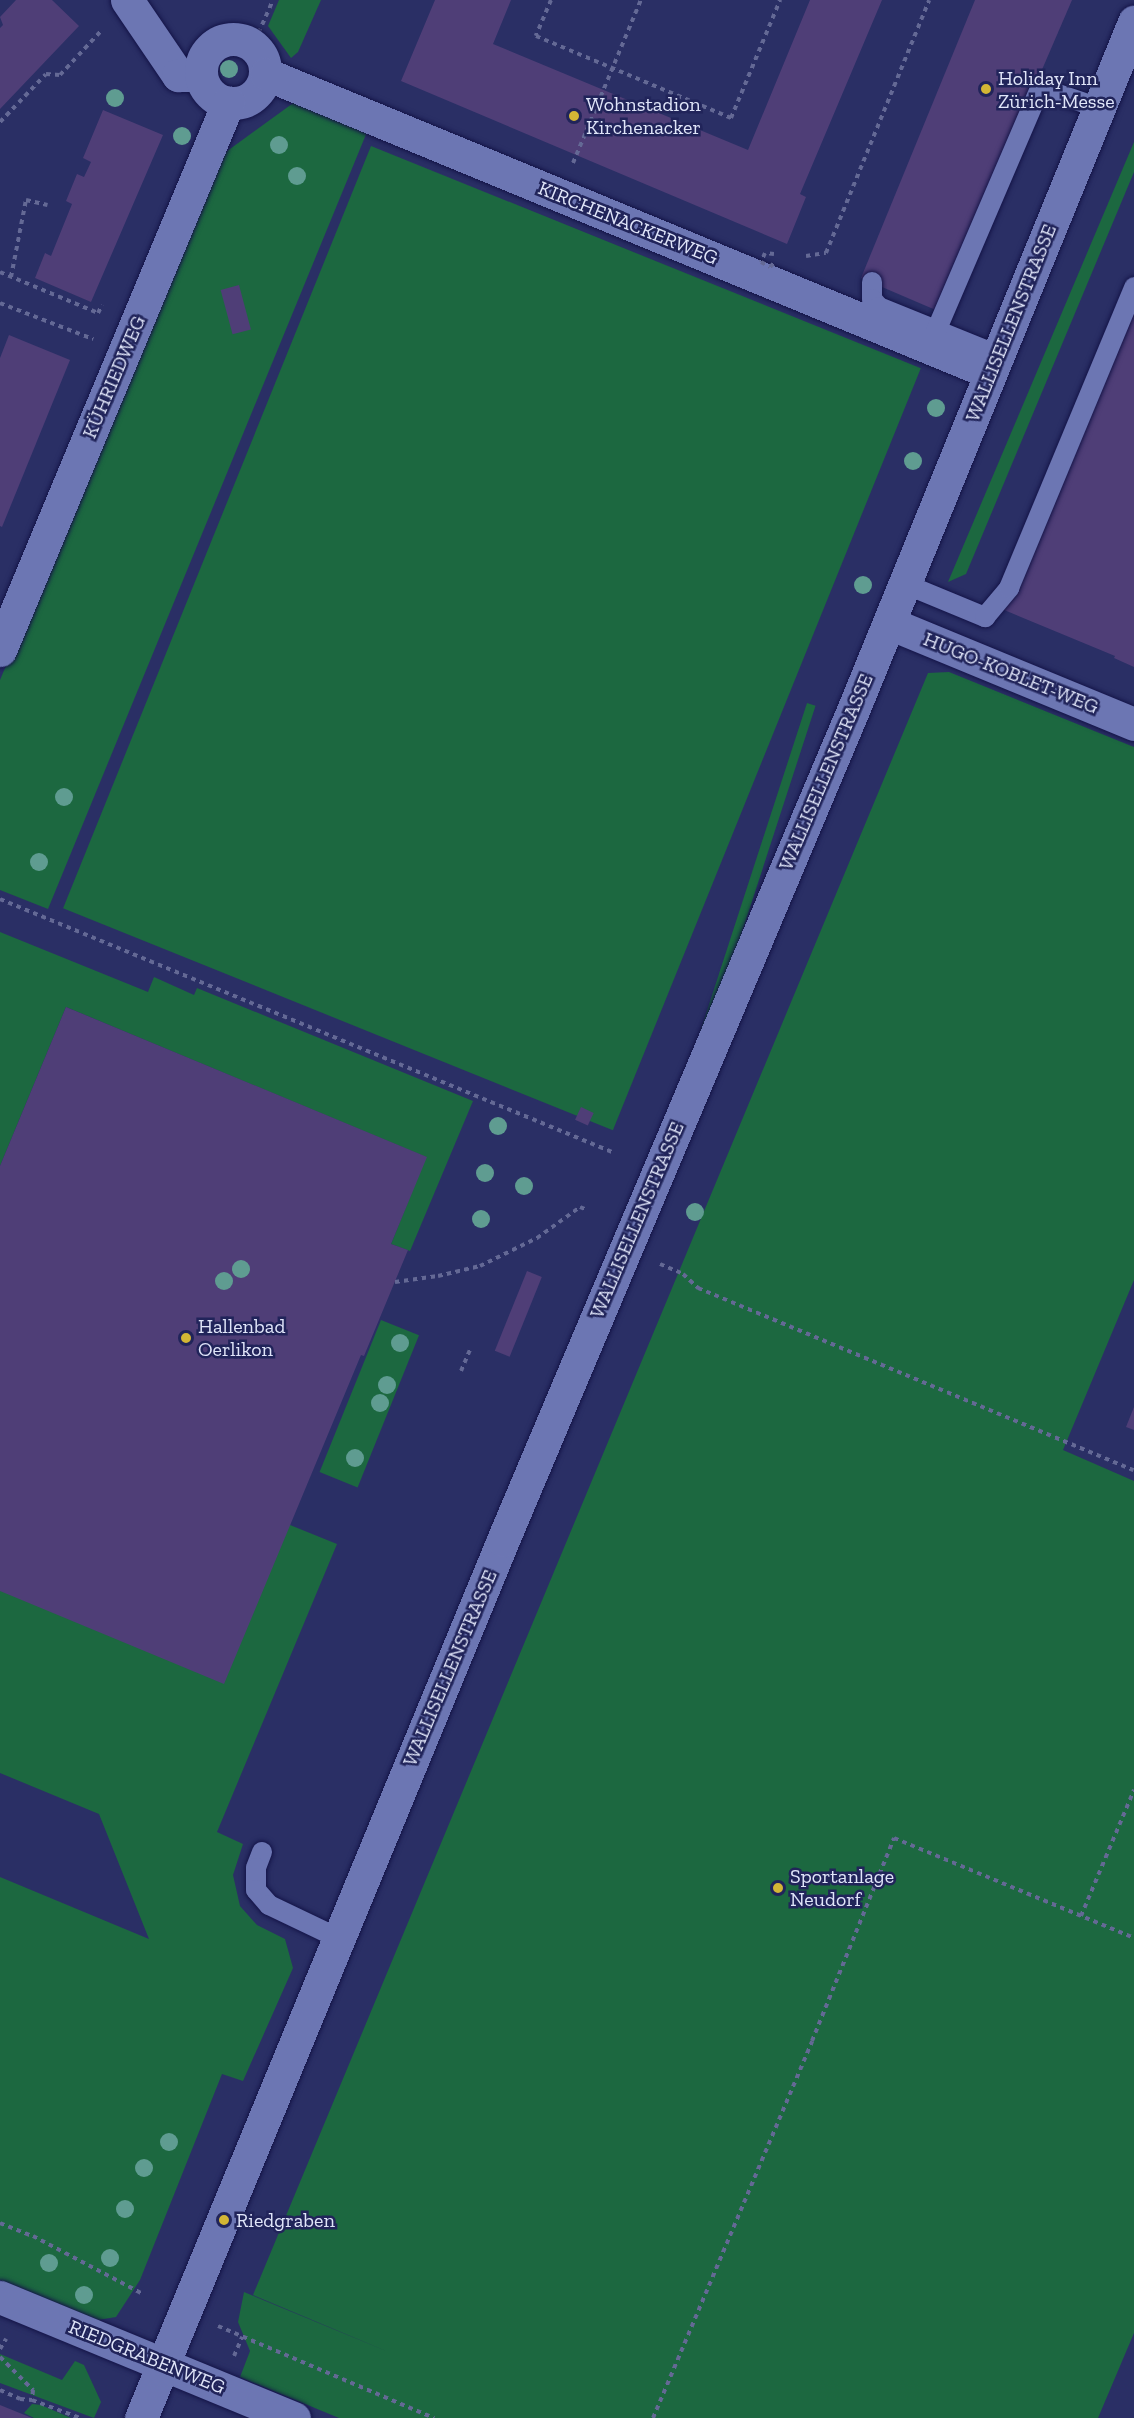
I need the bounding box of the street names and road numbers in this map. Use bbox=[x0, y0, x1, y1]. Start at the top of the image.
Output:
street label: KIRCHENACKERWEG bbox=[535, 176, 721, 270]
street label: WALLISELLENSTRASSE bbox=[960, 221, 1062, 425]
street label: KÜHRIEDWEG bbox=[77, 312, 151, 442]
street label: HUGO-KOBLET-WEG bbox=[920, 627, 1102, 719]
street label: WALLISELLENSTRASSE bbox=[774, 670, 878, 874]
street label: WALLISELLENSTRASSE bbox=[585, 1118, 689, 1322]
street label: WALLISELLENSTRASSE bbox=[398, 1566, 502, 1770]
street label: RIEDGRABENWEG bbox=[65, 2315, 229, 2399]

